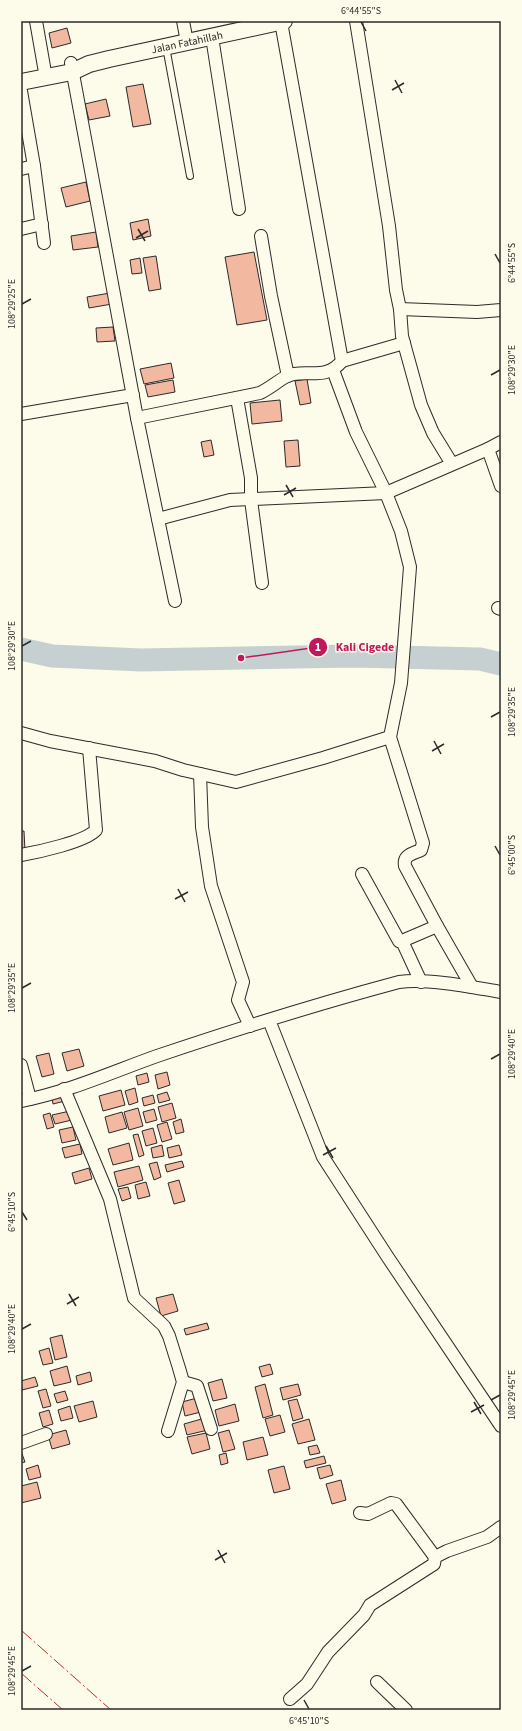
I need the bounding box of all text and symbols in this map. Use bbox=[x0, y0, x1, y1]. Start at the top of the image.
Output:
text: 6°44'55"S bbox=[341, 4, 381, 18]
street label: Jalan Fatahillah bbox=[150, 28, 224, 57]
text: 6°44'55"S bbox=[505, 243, 519, 283]
text: 108°29'25"E bbox=[5, 279, 19, 329]
text: 108°29'30"E bbox=[505, 345, 519, 395]
text: 108°29'30"E bbox=[5, 621, 19, 671]
callout: Kali Cigede bbox=[308, 635, 403, 659]
text: 1 bbox=[315, 639, 321, 656]
text: Kali Cigede bbox=[336, 639, 394, 656]
text: 108°29'35"E bbox=[505, 687, 519, 737]
text: 6°45'00"S bbox=[505, 835, 519, 875]
text: 108°29'35"E bbox=[5, 963, 19, 1013]
text: 108°29'40"E bbox=[505, 1029, 519, 1079]
text: 6°45'10"S bbox=[5, 1192, 19, 1232]
text: 108°29'40"E bbox=[5, 1304, 19, 1354]
text: 108°29'45"E bbox=[505, 1370, 519, 1420]
text: 108°29'45"E bbox=[5, 1646, 19, 1696]
text: 6°45'10"S bbox=[289, 1714, 329, 1728]

